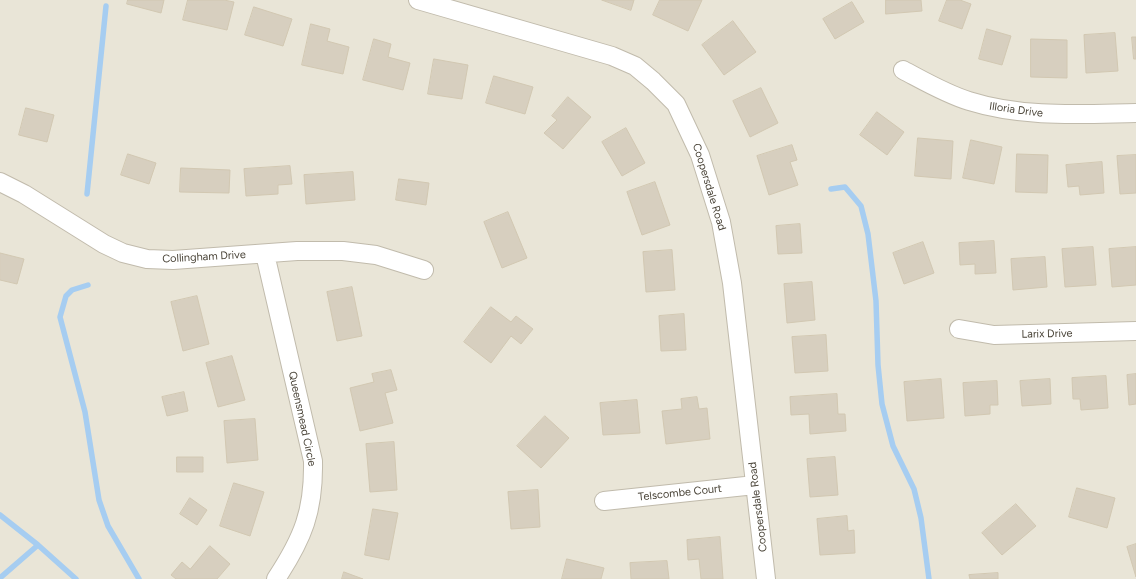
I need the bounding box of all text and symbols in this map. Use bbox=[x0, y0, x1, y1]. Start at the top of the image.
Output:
street label: Illoria Drive bbox=[988, 100, 1044, 120]
street label: Coopersdale Road bbox=[689, 142, 729, 232]
street label: Collingham Drive bbox=[162, 248, 246, 266]
street label: Larix Drive bbox=[1021, 327, 1073, 341]
street label: Queensmead Circle bbox=[285, 370, 319, 468]
street label: Coopersdale Road bbox=[746, 461, 770, 553]
street label: Telscombe Court bbox=[637, 482, 723, 504]

